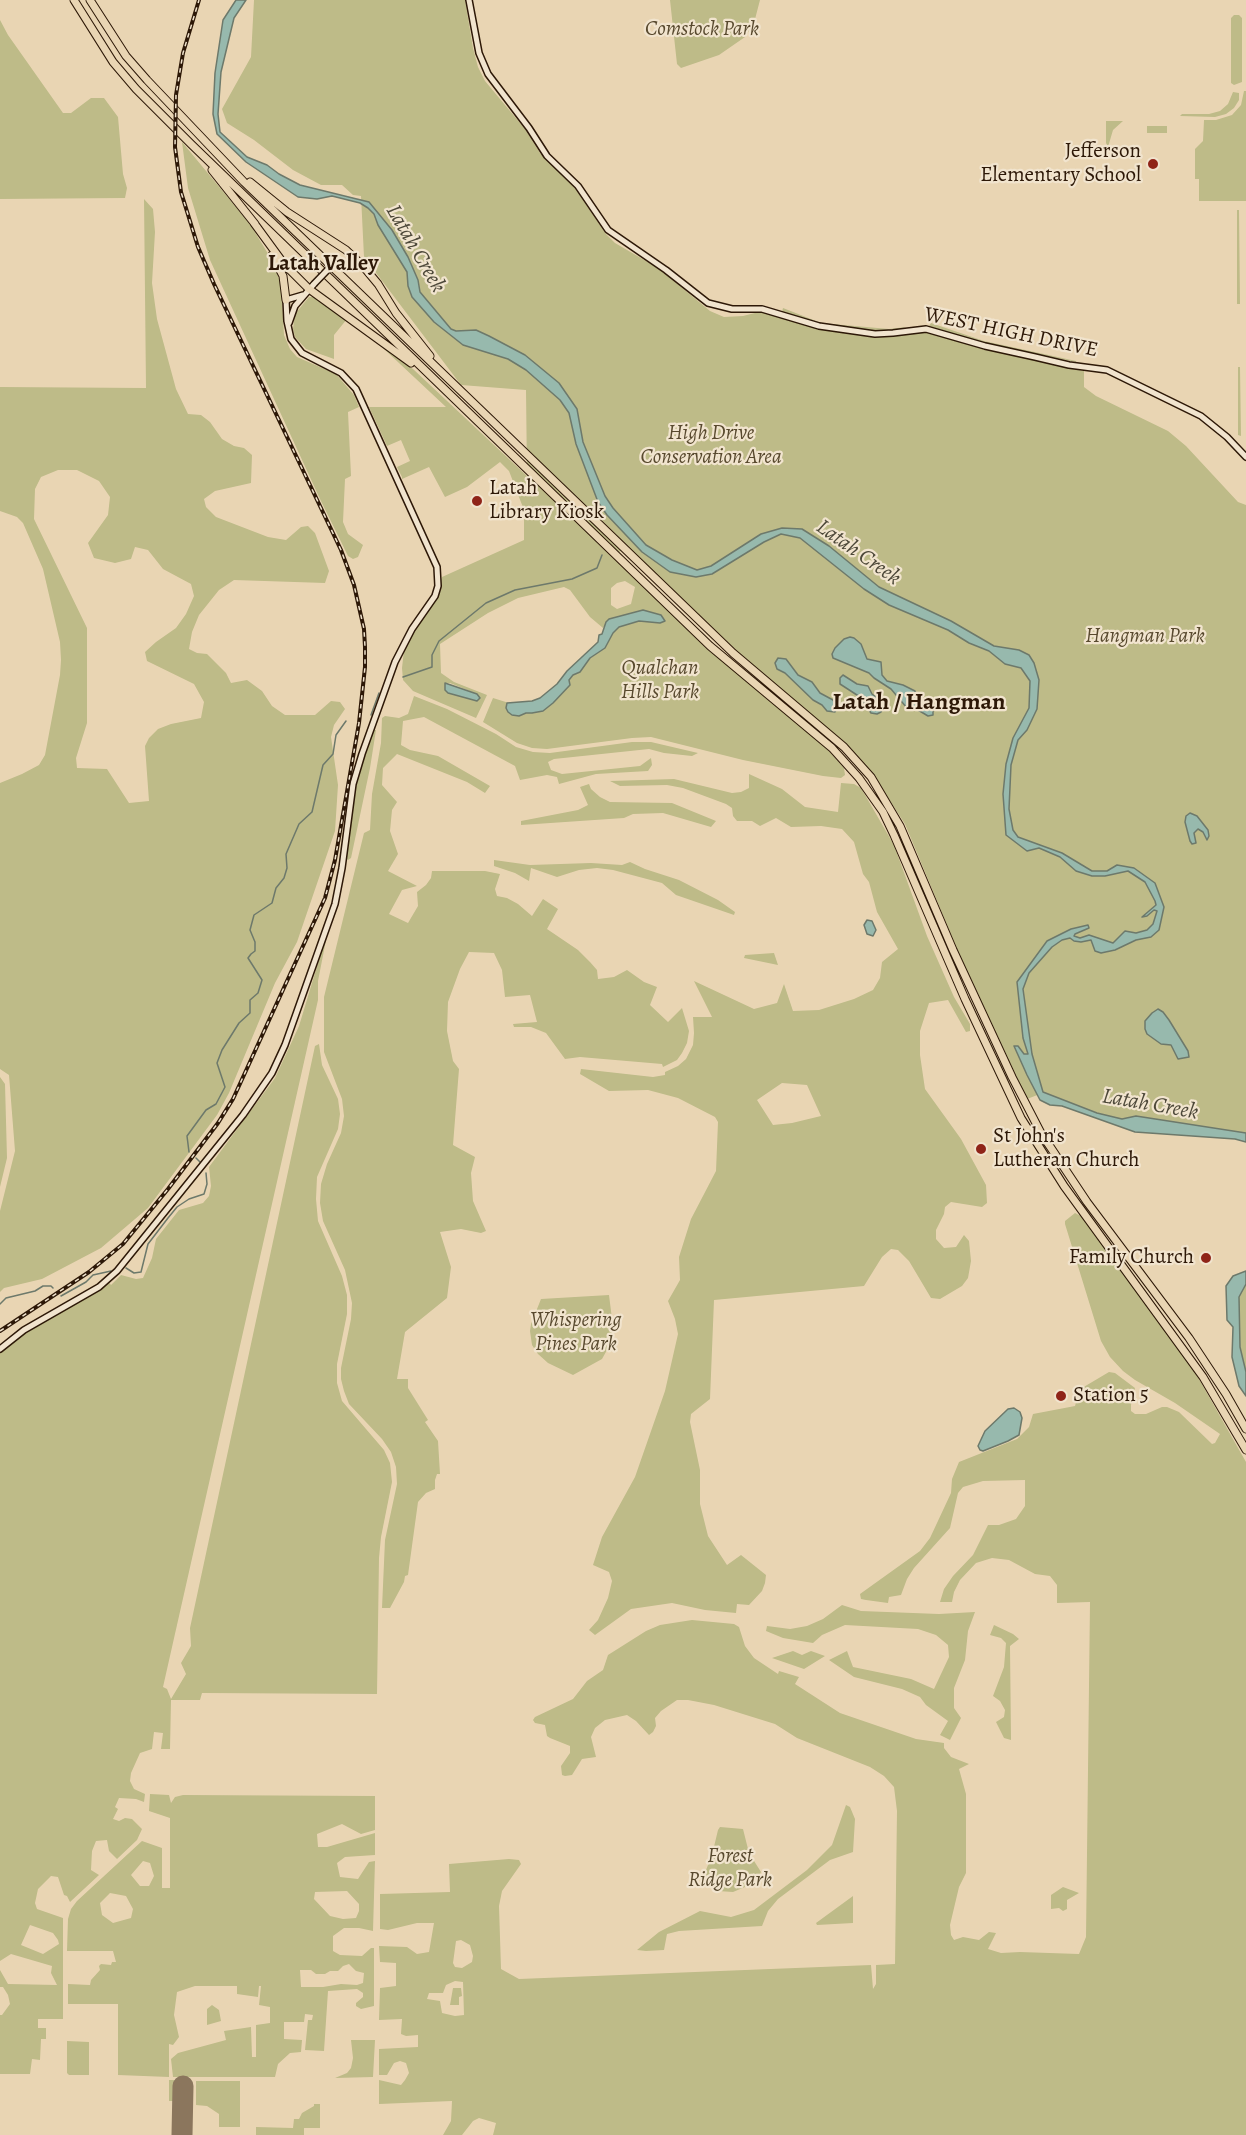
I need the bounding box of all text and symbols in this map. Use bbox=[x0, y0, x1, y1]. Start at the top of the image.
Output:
park label: Comstock Park bbox=[645, 17, 759, 43]
place label: Jefferson Elementary School bbox=[980, 139, 1141, 189]
marker: Jefferson Elementary School bbox=[1146, 157, 1160, 171]
water label: Latah Creek bbox=[379, 200, 451, 298]
district label: Latah Valley bbox=[268, 252, 378, 278]
street label: WEST HIGH DRIVE bbox=[922, 302, 1100, 364]
park label: High Drive Conservation Area bbox=[640, 421, 782, 471]
place label: Latah Library Kiosk bbox=[489, 476, 604, 526]
marker: Latah Library Kiosk bbox=[470, 494, 484, 508]
water label: Latah Creek bbox=[811, 514, 905, 592]
park label: Hangman Park bbox=[1085, 624, 1205, 650]
park label: Qualchan Hills Park bbox=[621, 656, 699, 706]
district label: Latah / Hangman bbox=[832, 689, 1006, 717]
water label: Latah Creek bbox=[1100, 1084, 1200, 1126]
place label: St John's Lutheran Church bbox=[993, 1124, 1140, 1174]
marker: St John's Lutheran Church bbox=[974, 1142, 988, 1156]
place label: Family Church bbox=[1069, 1245, 1194, 1271]
marker: Family Church bbox=[1199, 1251, 1213, 1265]
park label: Whispering Pines Park bbox=[530, 1308, 622, 1358]
place label: Station 5 bbox=[1073, 1383, 1149, 1409]
marker: Station 5 bbox=[1054, 1389, 1068, 1403]
park label: Forest Ridge Park bbox=[688, 1844, 772, 1894]

